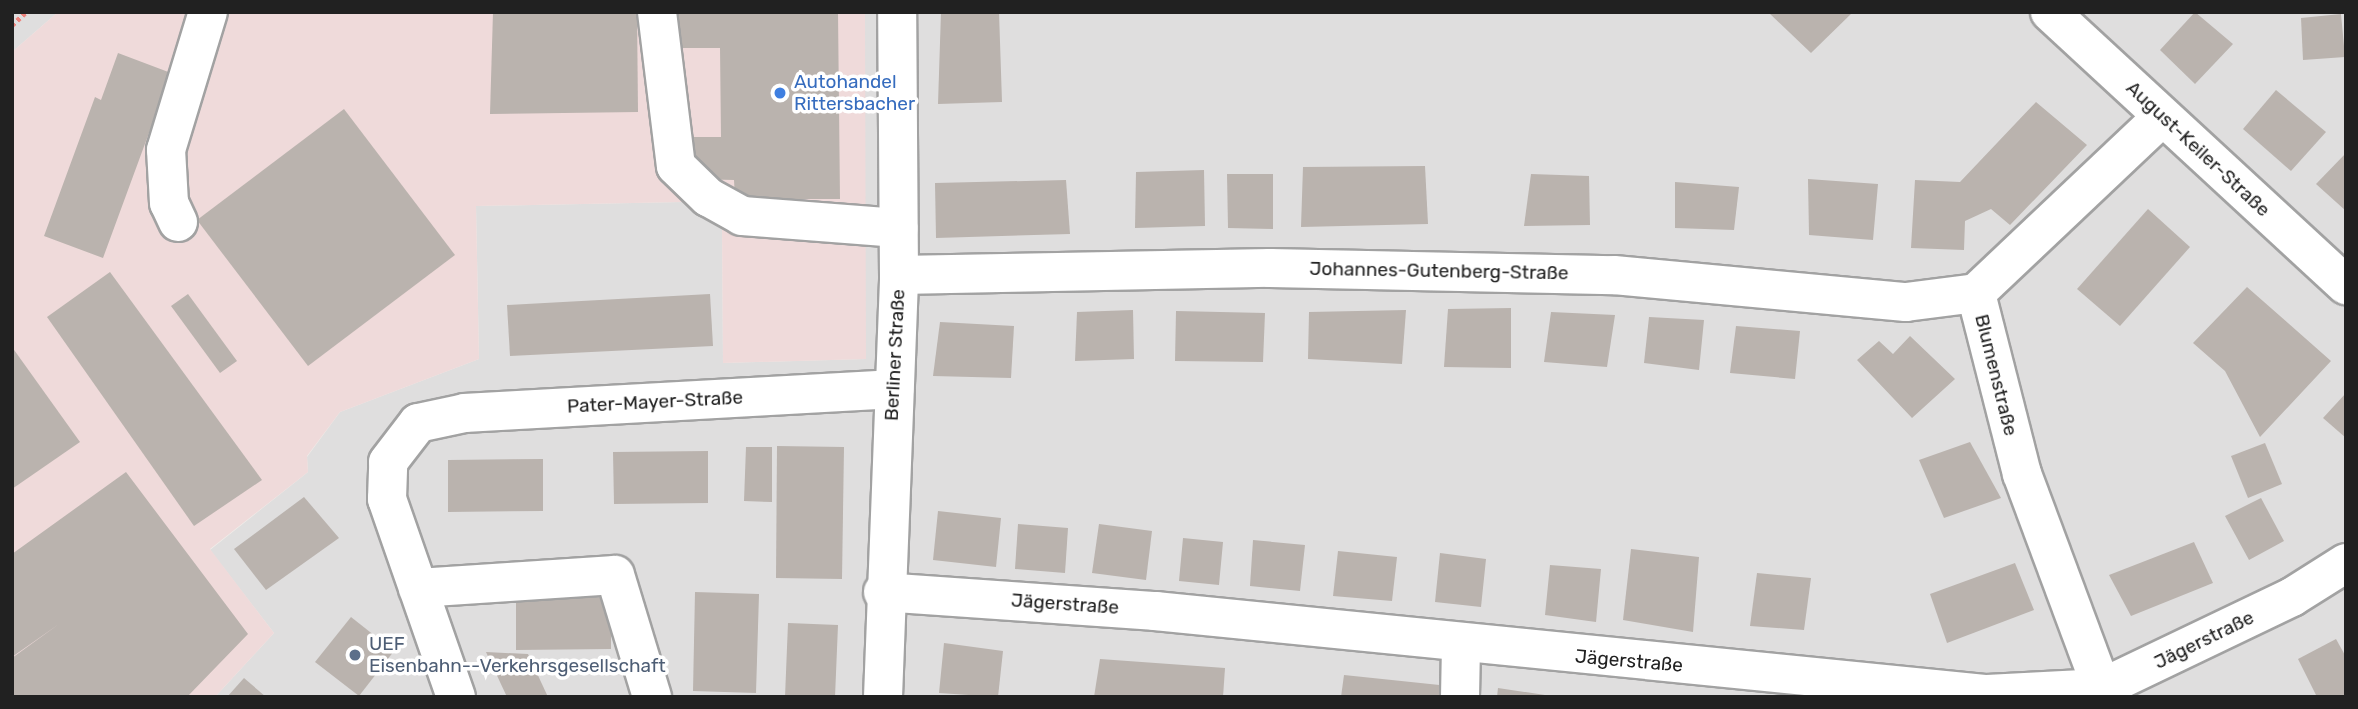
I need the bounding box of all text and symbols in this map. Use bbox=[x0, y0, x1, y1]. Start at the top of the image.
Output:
place label: Autohandel Rittersbacher bbox=[794, 71, 915, 115]
street label: August-Keiler-Straße bbox=[2121, 77, 2275, 221]
marker: Autohandel Rittersbacher bbox=[772, 85, 788, 101]
street label: Johannes-Gutenberg-Straße bbox=[1309, 257, 1569, 285]
street label: Berliner Straße bbox=[880, 288, 910, 422]
street label: Blumenstraße bbox=[1970, 312, 2022, 438]
street label: Pater-Mayer-Straße bbox=[566, 386, 744, 418]
street label: Jägerstraße bbox=[1010, 589, 1120, 619]
street label: Jägerstraße bbox=[2150, 606, 2258, 674]
place label: UEF Eisenbahn--Verkehrsgesellschaft bbox=[369, 633, 666, 677]
street label: Jägerstraße bbox=[1574, 645, 1684, 677]
marker: UEF Eisenbahn--Verkehrsgesellschaft bbox=[347, 647, 363, 663]

